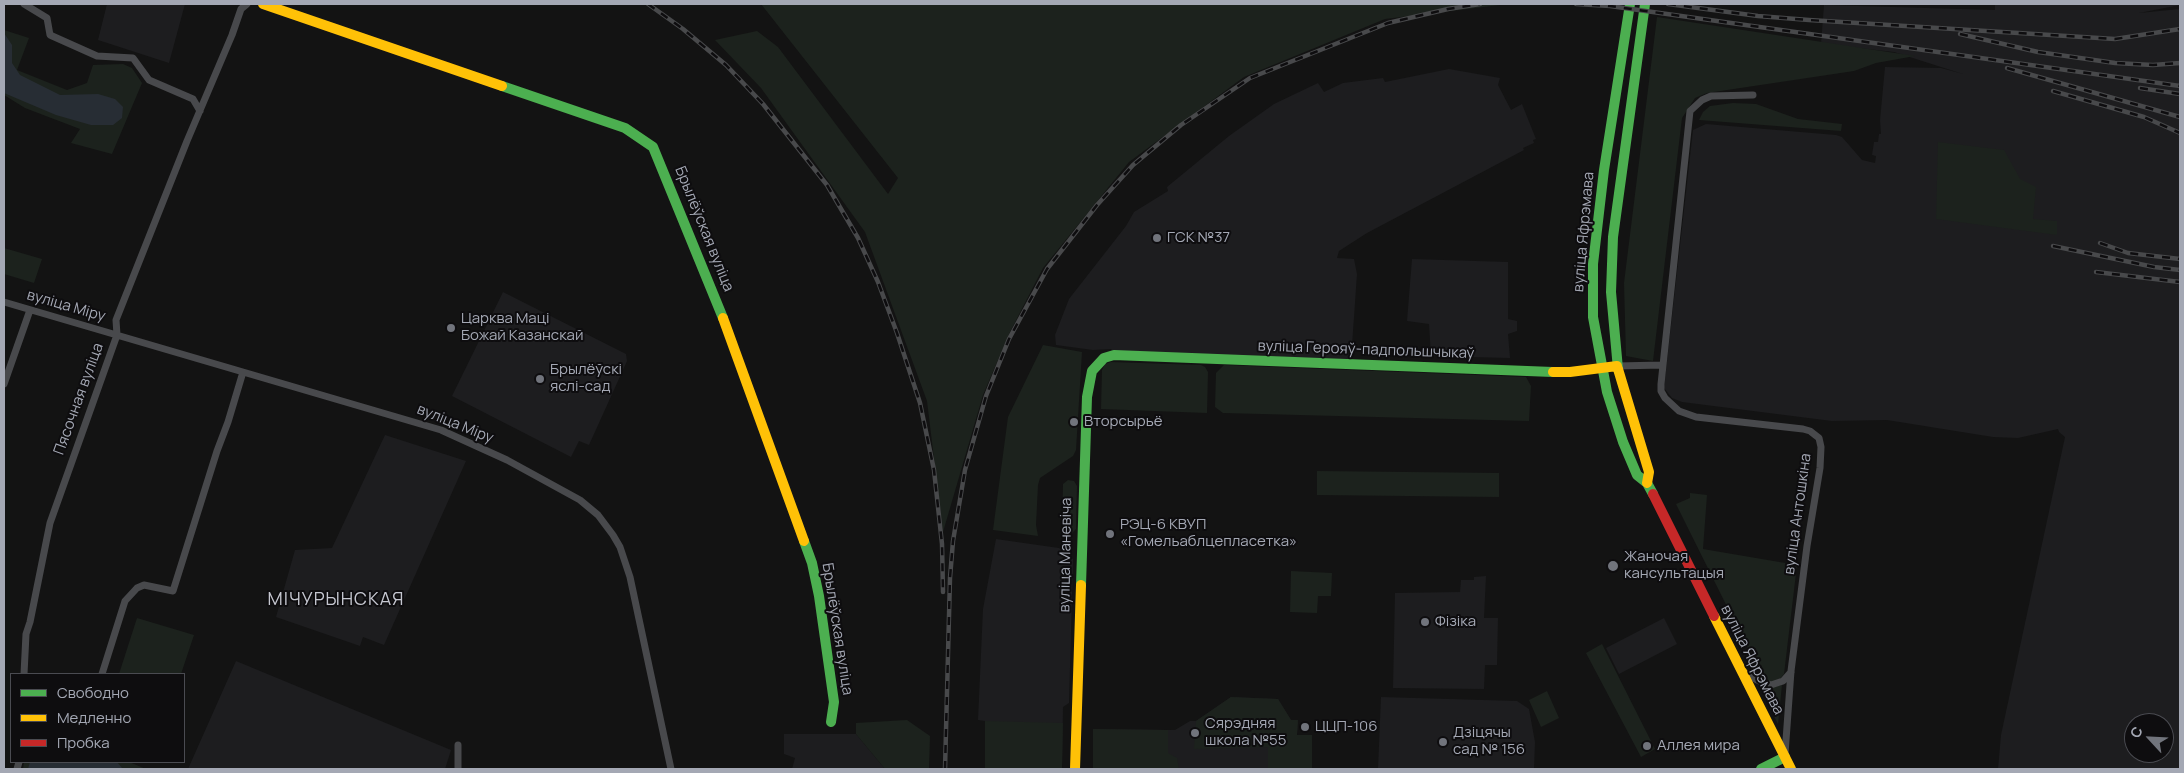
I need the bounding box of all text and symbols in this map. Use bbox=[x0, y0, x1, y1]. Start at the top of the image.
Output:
street label: Брылёўская вуліца bbox=[671, 164, 737, 294]
street label: вуліца Яфрэмава bbox=[1570, 171, 1598, 293]
place label: ГСК №37 bbox=[1167, 229, 1230, 247]
marker: ГСК №37 bbox=[1151, 232, 1163, 244]
street label: вуліца Міру bbox=[25, 286, 107, 326]
place label: Царква Маці Божай Казанскай bbox=[461, 310, 583, 345]
marker: Царква Маці Божай Казанскай bbox=[445, 322, 457, 334]
street label: вуліца Герояў-падпольшчыкаў bbox=[1257, 337, 1475, 363]
street label: Пясочная вуліца bbox=[50, 341, 108, 457]
place label: Брылёўскі яслі-сад bbox=[550, 361, 622, 396]
marker: Брылёўскі яслі-сад bbox=[534, 373, 546, 385]
street label: вуліца Міру bbox=[414, 400, 496, 448]
place label: Вторсырьё bbox=[1084, 413, 1162, 431]
marker: Вторсырьё bbox=[1068, 416, 1080, 428]
street label: вуліца Антошкіна bbox=[1781, 452, 1815, 576]
street label: вуліца Маневіча bbox=[1056, 497, 1076, 613]
place label: РЭЦ-6 КВУП «Гомельаблцепласетка» bbox=[1120, 516, 1297, 551]
marker: РЭЦ-6 КВУП «Гомельаблцепласетка» bbox=[1104, 528, 1116, 540]
place label: Жаночая кансультацыя bbox=[1624, 548, 1724, 583]
marker: Жаночая кансультацыя bbox=[1606, 559, 1620, 573]
street label: Брылёўская вуліца bbox=[818, 562, 856, 696]
district label: МІЧУРЫНСКАЯ bbox=[266, 589, 406, 611]
street label: вуліца Яфрэмава bbox=[1717, 602, 1787, 718]
place label: Фізіка bbox=[1435, 613, 1476, 631]
marker: Фізіка bbox=[1419, 616, 1431, 628]
legend bbox=[10, 673, 185, 763]
text: Свободно bbox=[57, 682, 129, 703]
text: Медленно bbox=[57, 707, 131, 728]
north arrow bbox=[2124, 713, 2174, 763]
place label: Сярэдняя школа №55 bbox=[1205, 715, 1286, 750]
place label: ЦЦП-106 bbox=[1315, 718, 1377, 736]
marker: ЦЦП-106 bbox=[1299, 721, 1311, 733]
text: С bbox=[2125, 723, 2147, 741]
place label: Дзіцячы сад № 156 bbox=[1453, 724, 1525, 759]
marker: Сярэдняя школа №55 bbox=[1189, 727, 1201, 739]
text: Пробка bbox=[57, 732, 110, 753]
marker: Дзіцячы сад № 156 bbox=[1437, 736, 1449, 748]
place label: Аллея мира bbox=[1657, 737, 1740, 755]
marker: Аллея мира bbox=[1641, 740, 1653, 752]

